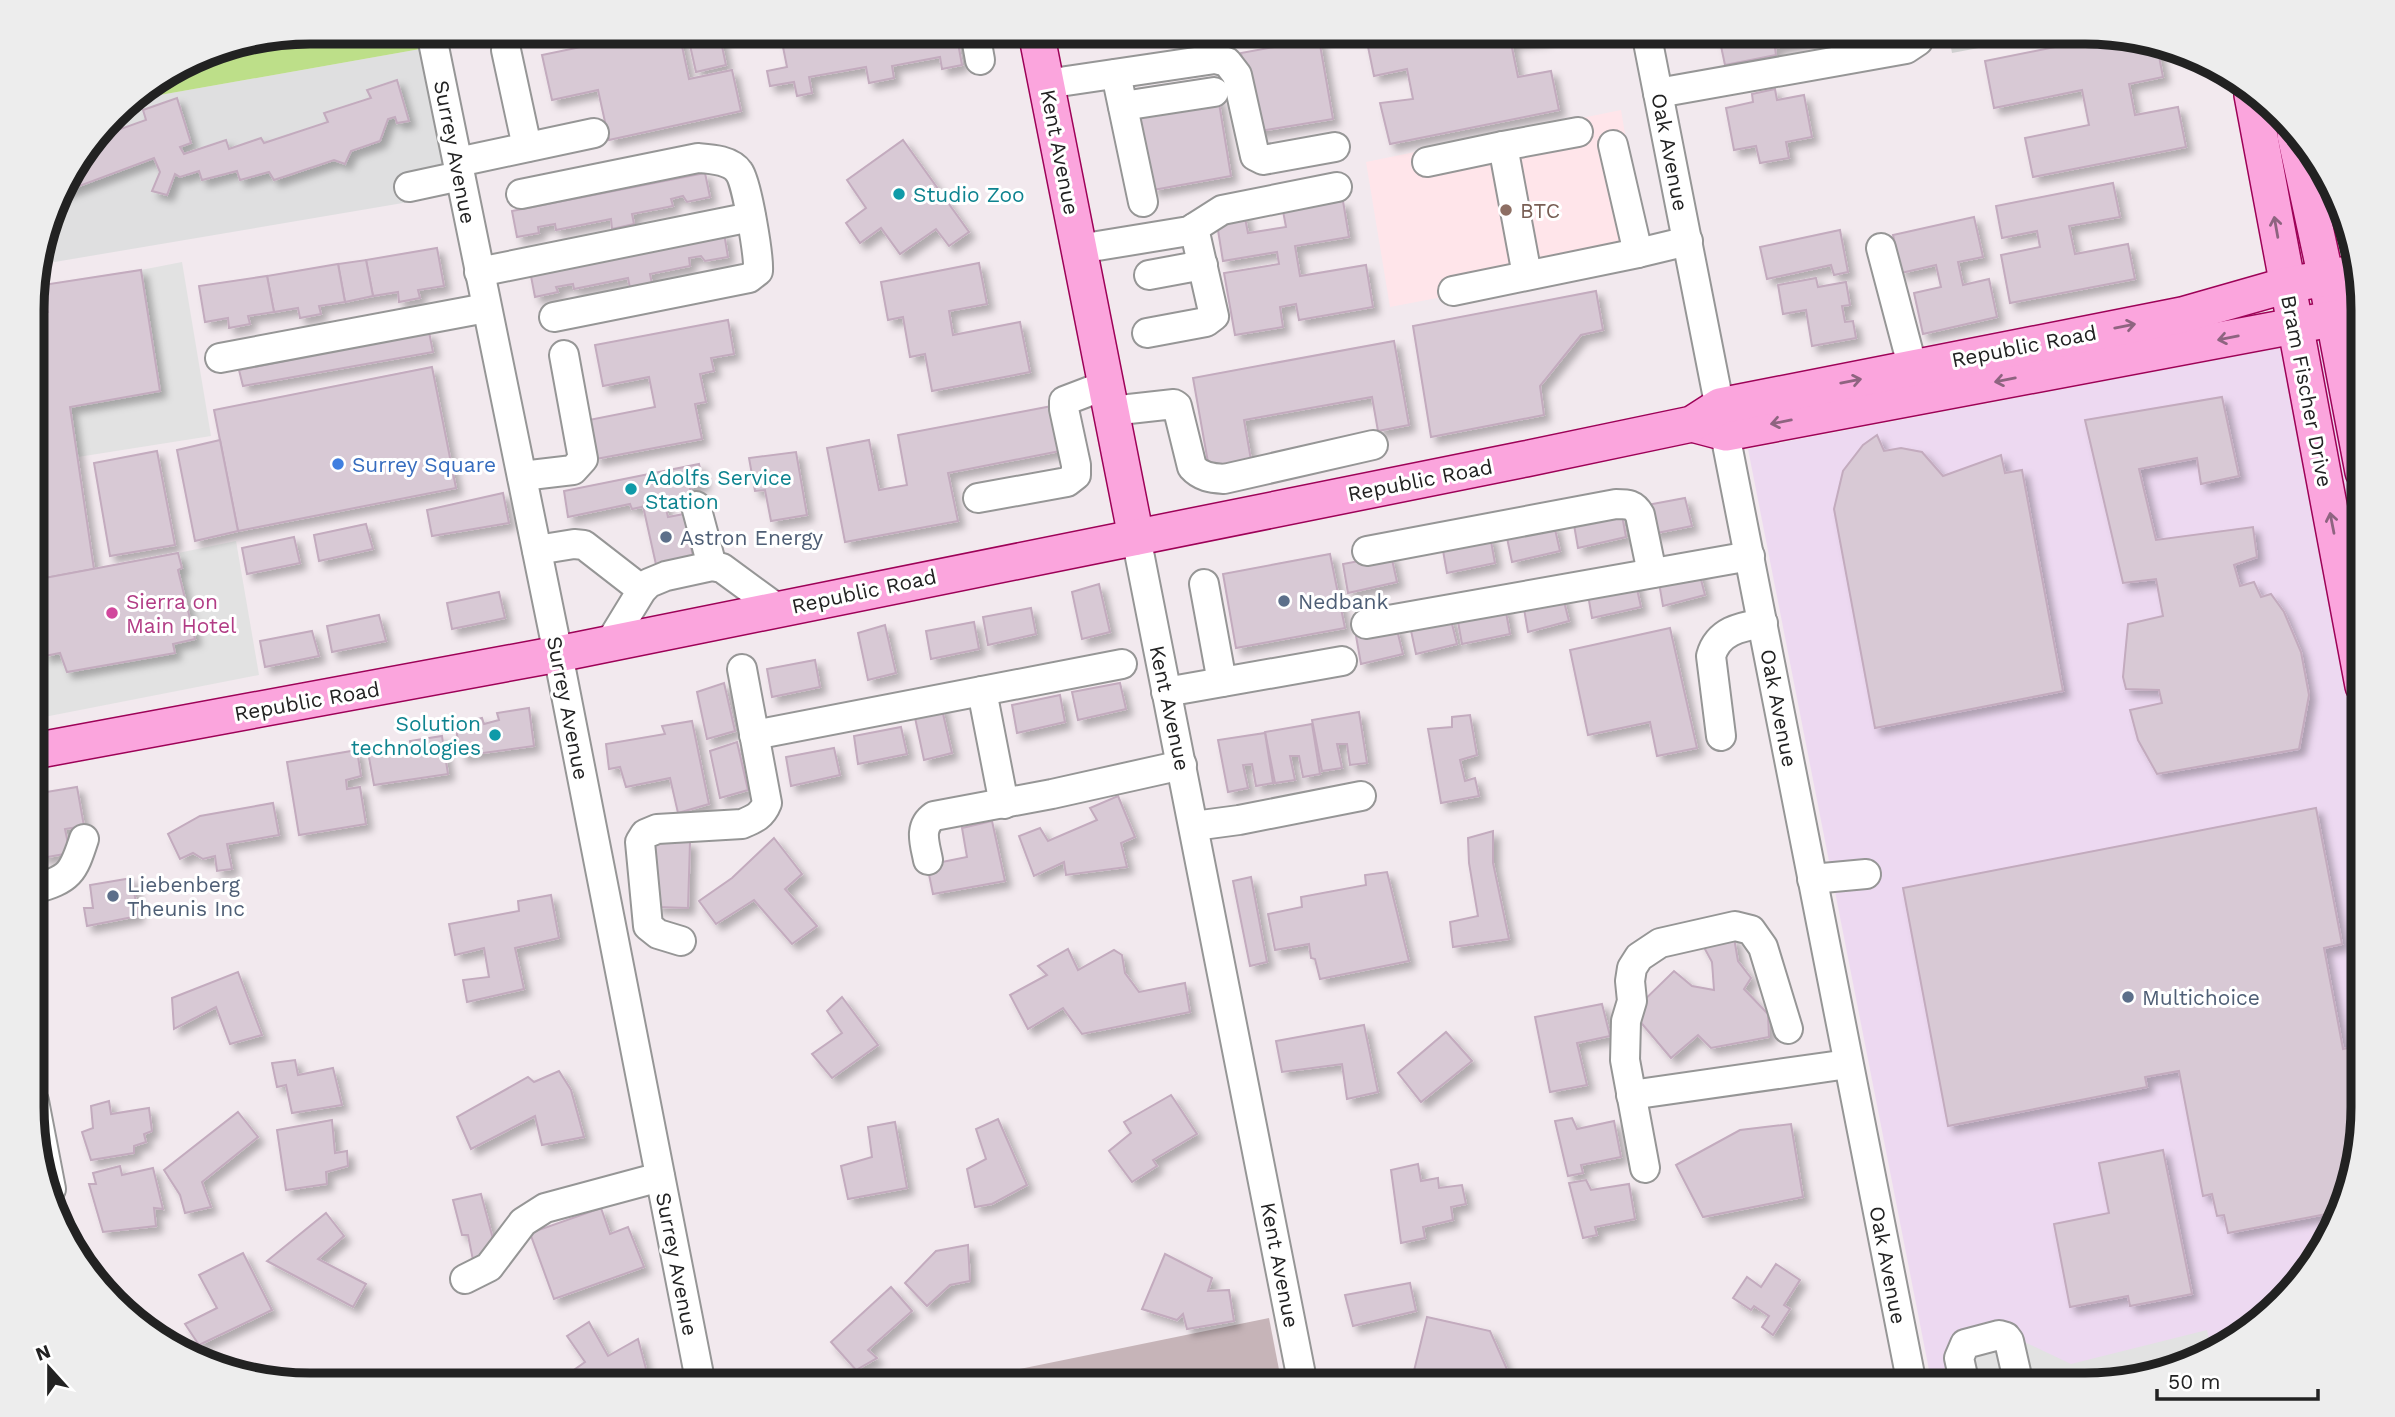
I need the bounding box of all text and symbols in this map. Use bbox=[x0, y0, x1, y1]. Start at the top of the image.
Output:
street label: Surrey Avenue bbox=[429, 78, 481, 226]
street label: Kent Avenue bbox=[1036, 87, 1084, 217]
street label: Oak Avenue bbox=[1646, 91, 1694, 213]
place label: Studio Zoo bbox=[913, 182, 1025, 207]
marker: Studio Zoo bbox=[891, 186, 907, 202]
place label: BTC bbox=[1520, 198, 1560, 223]
marker: BTC bbox=[1498, 202, 1514, 218]
one-way arrow bbox=[2269, 216, 2283, 239]
street label: Bram Fischer Drive bbox=[2276, 293, 2338, 489]
one-way arrow bbox=[2113, 318, 2136, 332]
street label: Republic Road bbox=[1949, 320, 2099, 372]
one-way arrow bbox=[2217, 332, 2240, 345]
one-way arrow bbox=[1839, 373, 1862, 387]
one-way arrow bbox=[1994, 374, 2017, 387]
one-way arrow bbox=[1770, 416, 1793, 429]
place label: Surrey Square bbox=[352, 452, 496, 477]
street label: Republic Road bbox=[1345, 454, 1495, 506]
marker: Surrey Square bbox=[330, 456, 346, 472]
place label: Adolfs Service Station bbox=[645, 465, 792, 514]
marker: Adolfs Service Station bbox=[623, 481, 639, 497]
one-way arrow bbox=[2325, 512, 2339, 535]
place label: Astron Energy bbox=[680, 525, 823, 550]
marker: Astron Energy bbox=[658, 529, 674, 545]
street label: Republic Road bbox=[789, 563, 939, 619]
place label: Sierra on Main Hotel bbox=[126, 589, 237, 638]
place label: Nedbank bbox=[1298, 589, 1389, 614]
marker: Nedbank bbox=[1276, 593, 1292, 609]
marker: Sierra on Main Hotel bbox=[104, 605, 120, 621]
street label: Surrey Avenue bbox=[542, 634, 594, 782]
street label: Kent Avenue bbox=[1145, 643, 1195, 773]
street label: Oak Avenue bbox=[1755, 647, 1803, 769]
street label: Republic Road bbox=[232, 676, 382, 726]
place label: Solution technologies bbox=[351, 711, 481, 760]
marker: Solution technologies bbox=[487, 727, 503, 743]
place label: Liebenberg Theunis Inc bbox=[127, 872, 245, 921]
marker: Liebenberg Theunis Inc bbox=[105, 888, 121, 904]
place label: Multichoice bbox=[2142, 985, 2260, 1010]
marker: Multichoice bbox=[2120, 989, 2136, 1005]
street label: Surrey Avenue bbox=[651, 1190, 703, 1338]
street label: Kent Avenue bbox=[1256, 1200, 1304, 1330]
street label: Oak Avenue bbox=[1864, 1204, 1912, 1326]
north arrow bbox=[14, 1333, 84, 1403]
text: N bbox=[32, 1339, 54, 1366]
scale bar bbox=[2157, 1358, 2318, 1402]
text: 50 m bbox=[2168, 1369, 2220, 1394]

